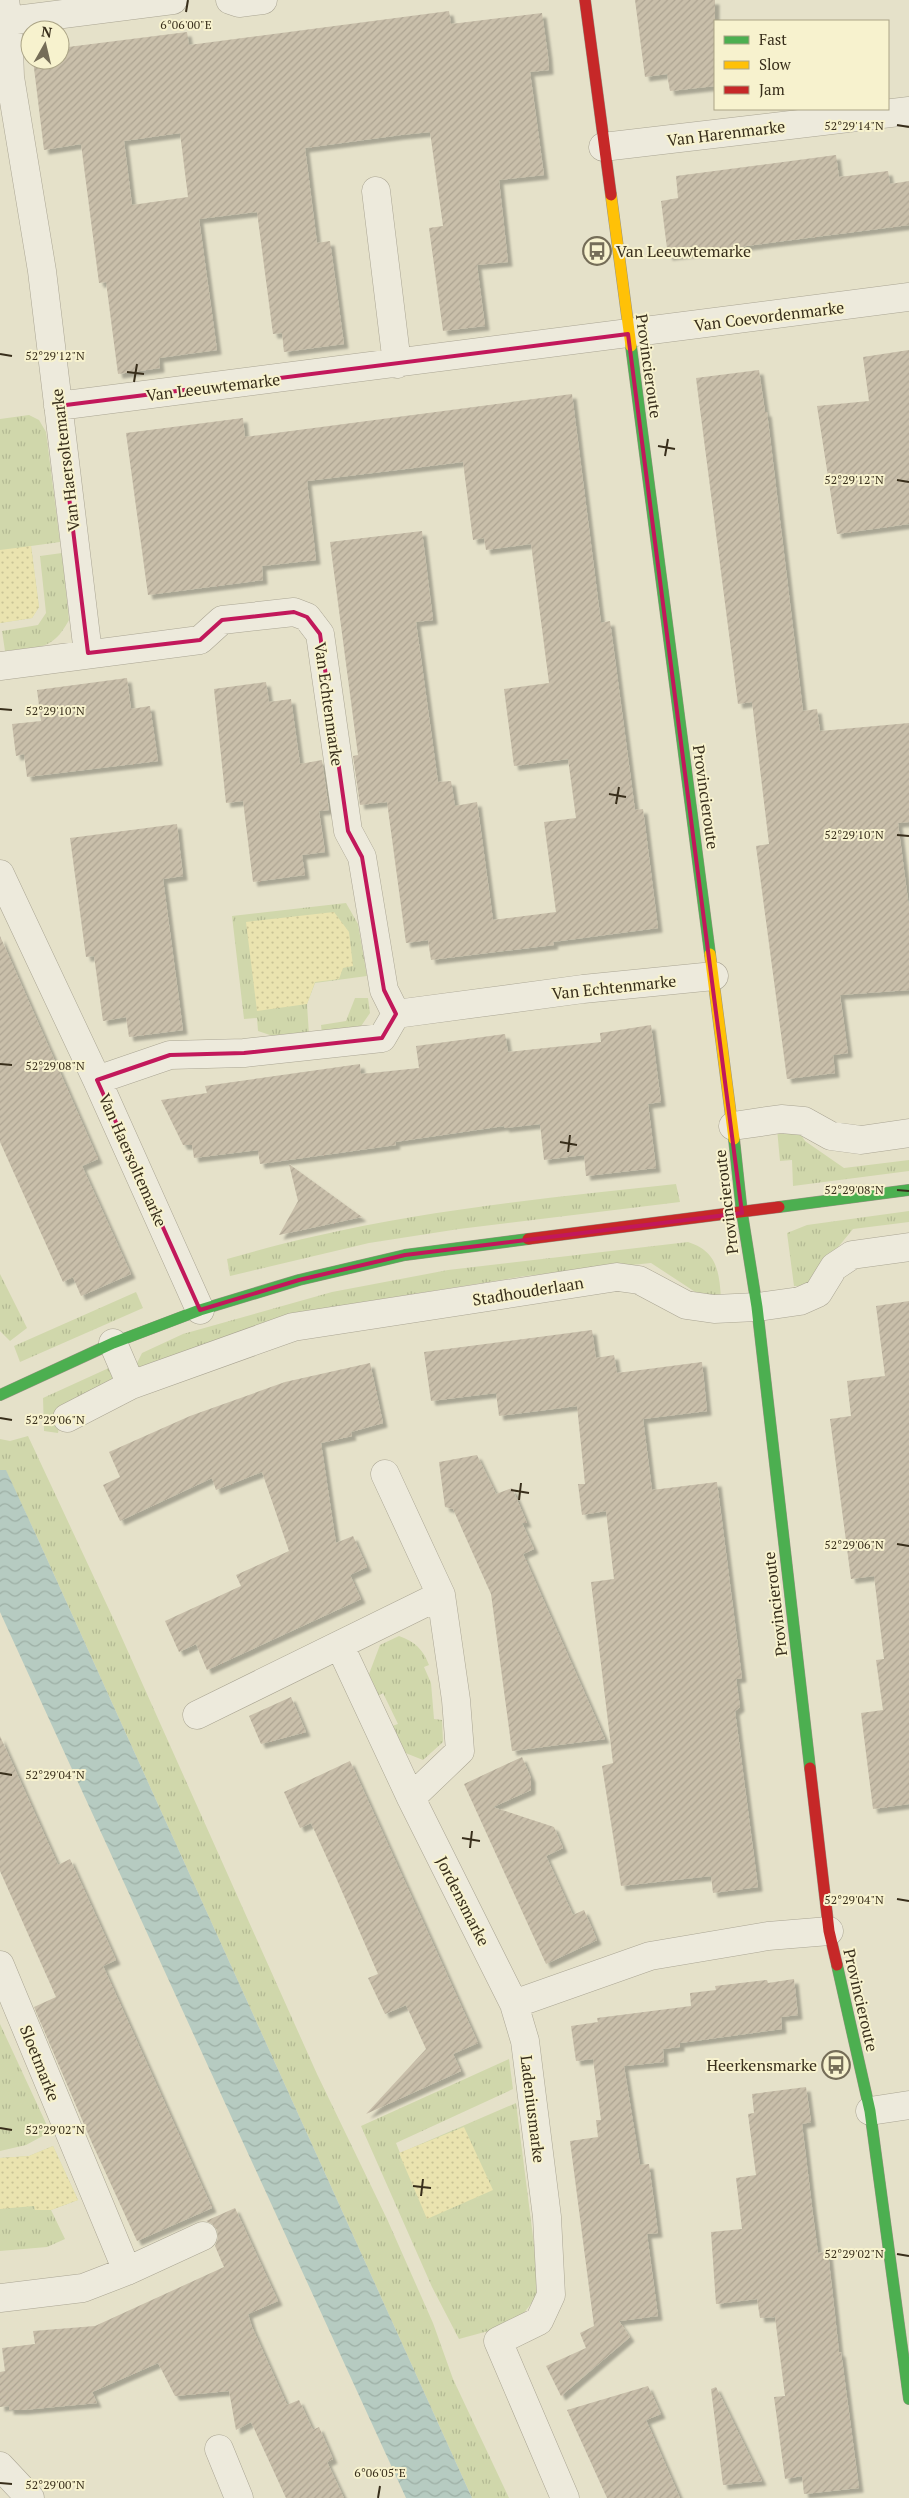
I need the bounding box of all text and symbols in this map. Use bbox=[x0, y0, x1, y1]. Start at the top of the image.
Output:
text: 6°06'00"E bbox=[160, 17, 212, 32]
north arrow bbox=[20, 20, 70, 70]
legend bbox=[714, 20, 889, 110]
text: N bbox=[40, 21, 54, 42]
text: Fast bbox=[759, 29, 787, 49]
text: Slow bbox=[759, 54, 792, 74]
text: Jam bbox=[759, 79, 785, 99]
street label: Van Harenmarke bbox=[666, 115, 786, 151]
text: 52°29'14"N bbox=[824, 118, 884, 133]
bus stop icon: Van Leeuwtemarke bbox=[582, 236, 612, 266]
place label: Van Leeuwtemarke bbox=[616, 240, 751, 262]
street label: Van Coevordenmarke bbox=[693, 296, 845, 336]
street label: Provincieroute bbox=[631, 312, 667, 420]
text: 52°29'12"N bbox=[25, 348, 85, 363]
street label: Van Leeuwtemarke bbox=[145, 368, 281, 406]
street label: Van Haersoltemarke bbox=[45, 387, 85, 533]
text: 52°29'12"N bbox=[824, 472, 884, 487]
street label: Van Echtenmarke bbox=[309, 641, 349, 767]
text: 52°29'10"N bbox=[25, 703, 85, 718]
street label: Provincieroute bbox=[688, 743, 724, 851]
text: 52°29'10"N bbox=[824, 827, 884, 842]
street label: Van Echtenmarke bbox=[551, 970, 677, 1004]
text: 52°29'08"N bbox=[25, 1058, 85, 1073]
street label: Van Haersoltemarke bbox=[94, 1090, 172, 1230]
street label: Provincieroute bbox=[709, 1148, 743, 1256]
text: 52°29'08"N bbox=[824, 1182, 884, 1197]
street label: Stadhouderlaan bbox=[471, 1271, 586, 1311]
text: 52°29'06"N bbox=[25, 1412, 85, 1427]
text: 52°29'06"N bbox=[824, 1537, 884, 1552]
street label: Provincieroute bbox=[758, 1550, 792, 1658]
text: 52°29'04"N bbox=[25, 1767, 85, 1782]
street label: Jordensmarke bbox=[431, 1852, 495, 1950]
text: 52°29'04"N bbox=[824, 1892, 884, 1907]
street label: Provincieroute bbox=[838, 1946, 884, 2054]
street label: Sloetmarke bbox=[15, 2022, 65, 2104]
bus stop icon: Heerkensmarke bbox=[821, 2050, 851, 2080]
street label: Ladeniusmarke bbox=[515, 2054, 551, 2164]
place label: Heerkensmarke bbox=[706, 2054, 817, 2076]
text: 52°29'02"N bbox=[25, 2122, 85, 2137]
text: 52°29'02"N bbox=[824, 2246, 884, 2261]
text: 6°06'05"E bbox=[354, 2465, 406, 2480]
text: 52°29'00"N bbox=[25, 2477, 85, 2492]

